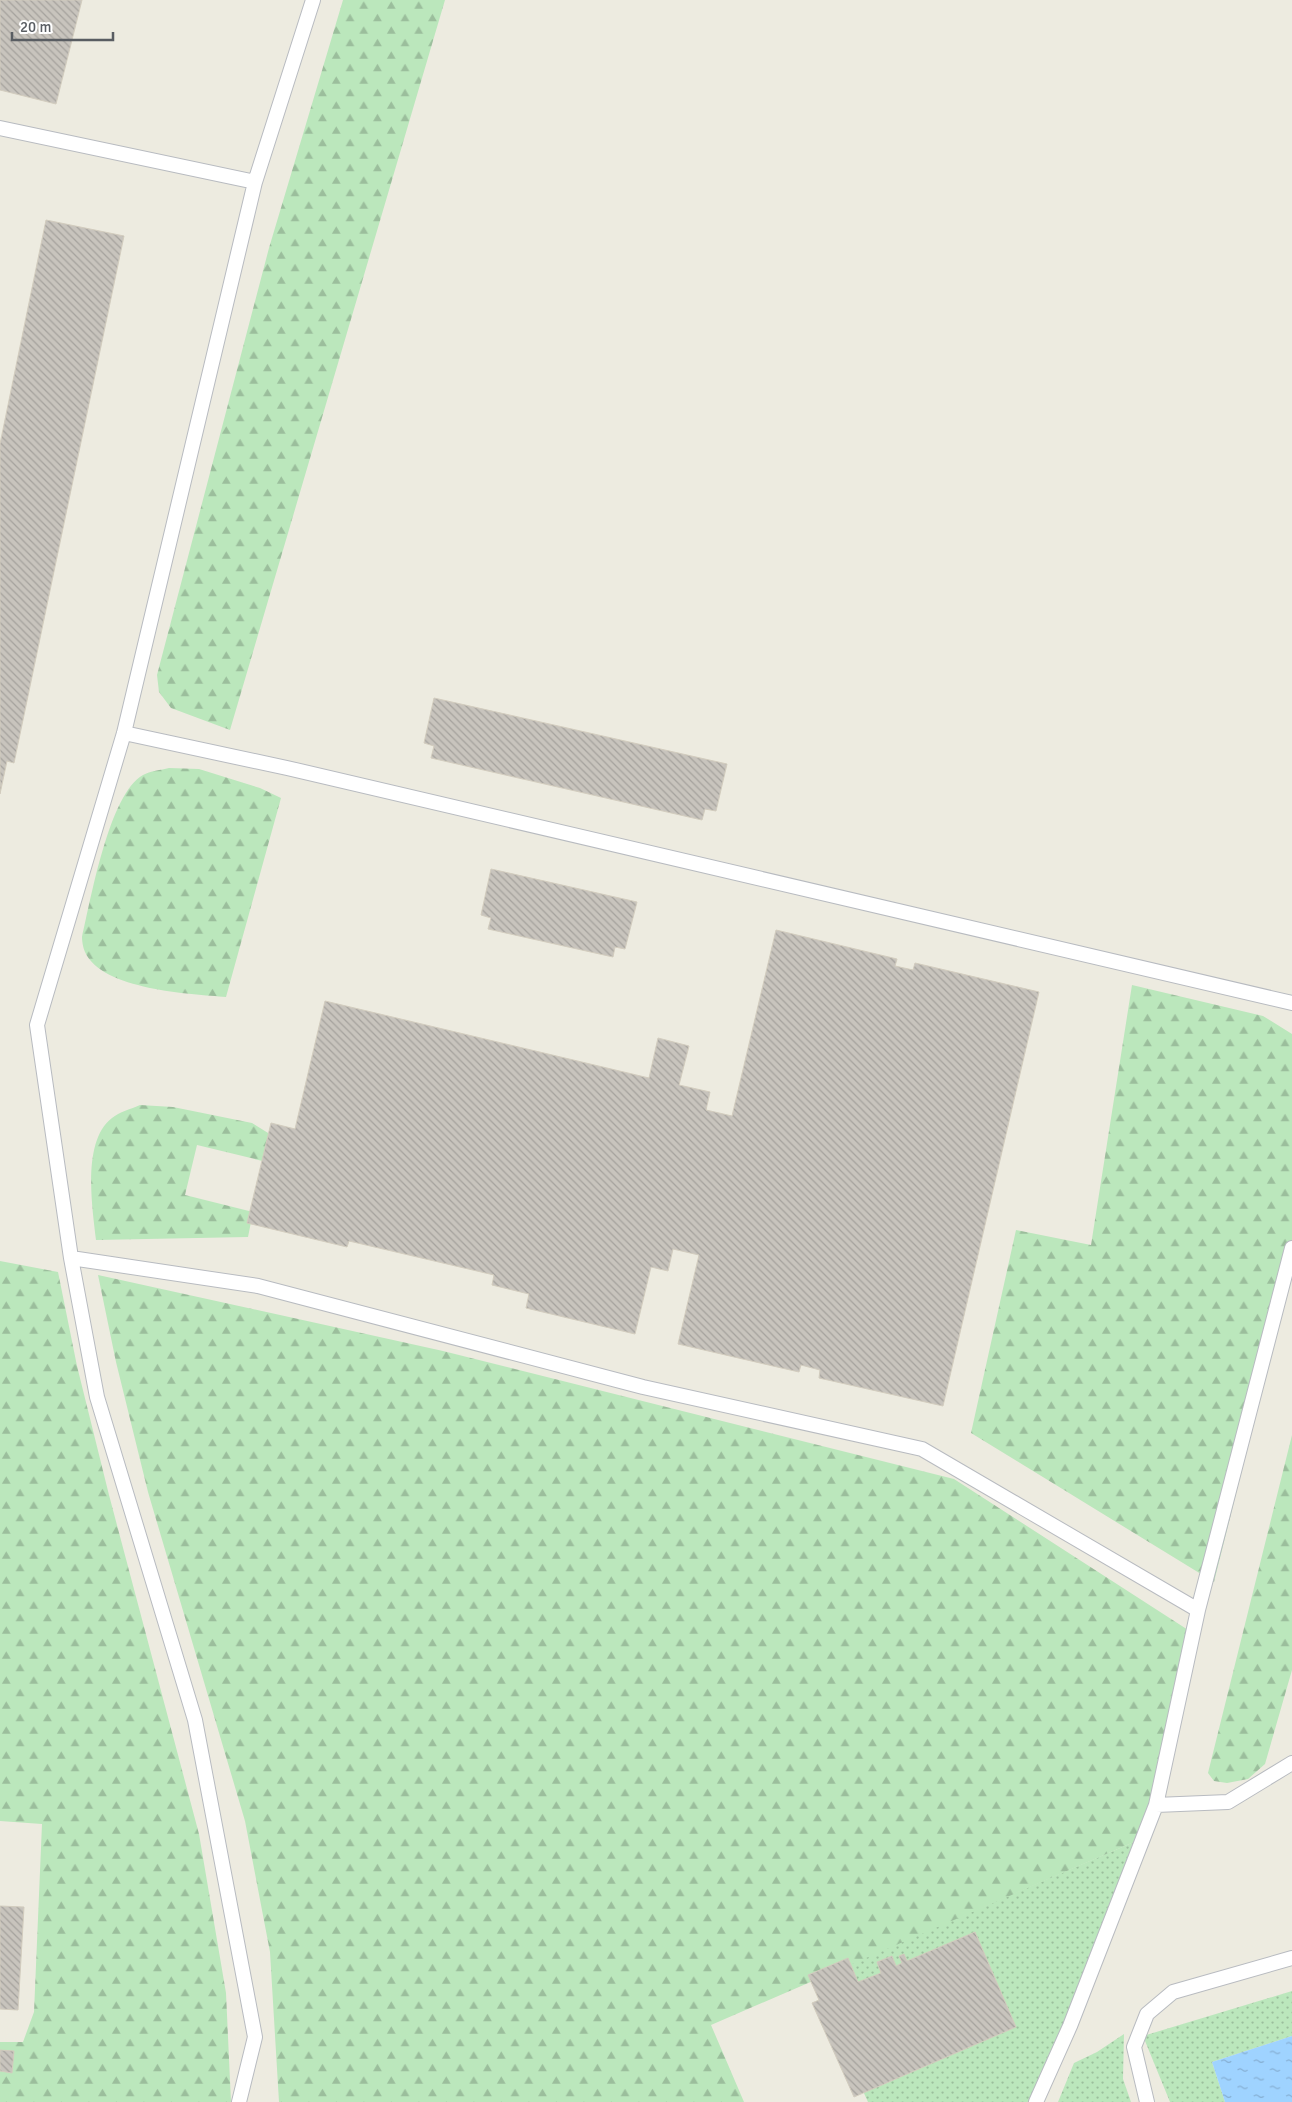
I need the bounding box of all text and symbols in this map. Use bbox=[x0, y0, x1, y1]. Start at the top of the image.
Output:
scale bar bbox=[12, 10, 114, 42]
text: 20 m bbox=[20, 18, 51, 36]

